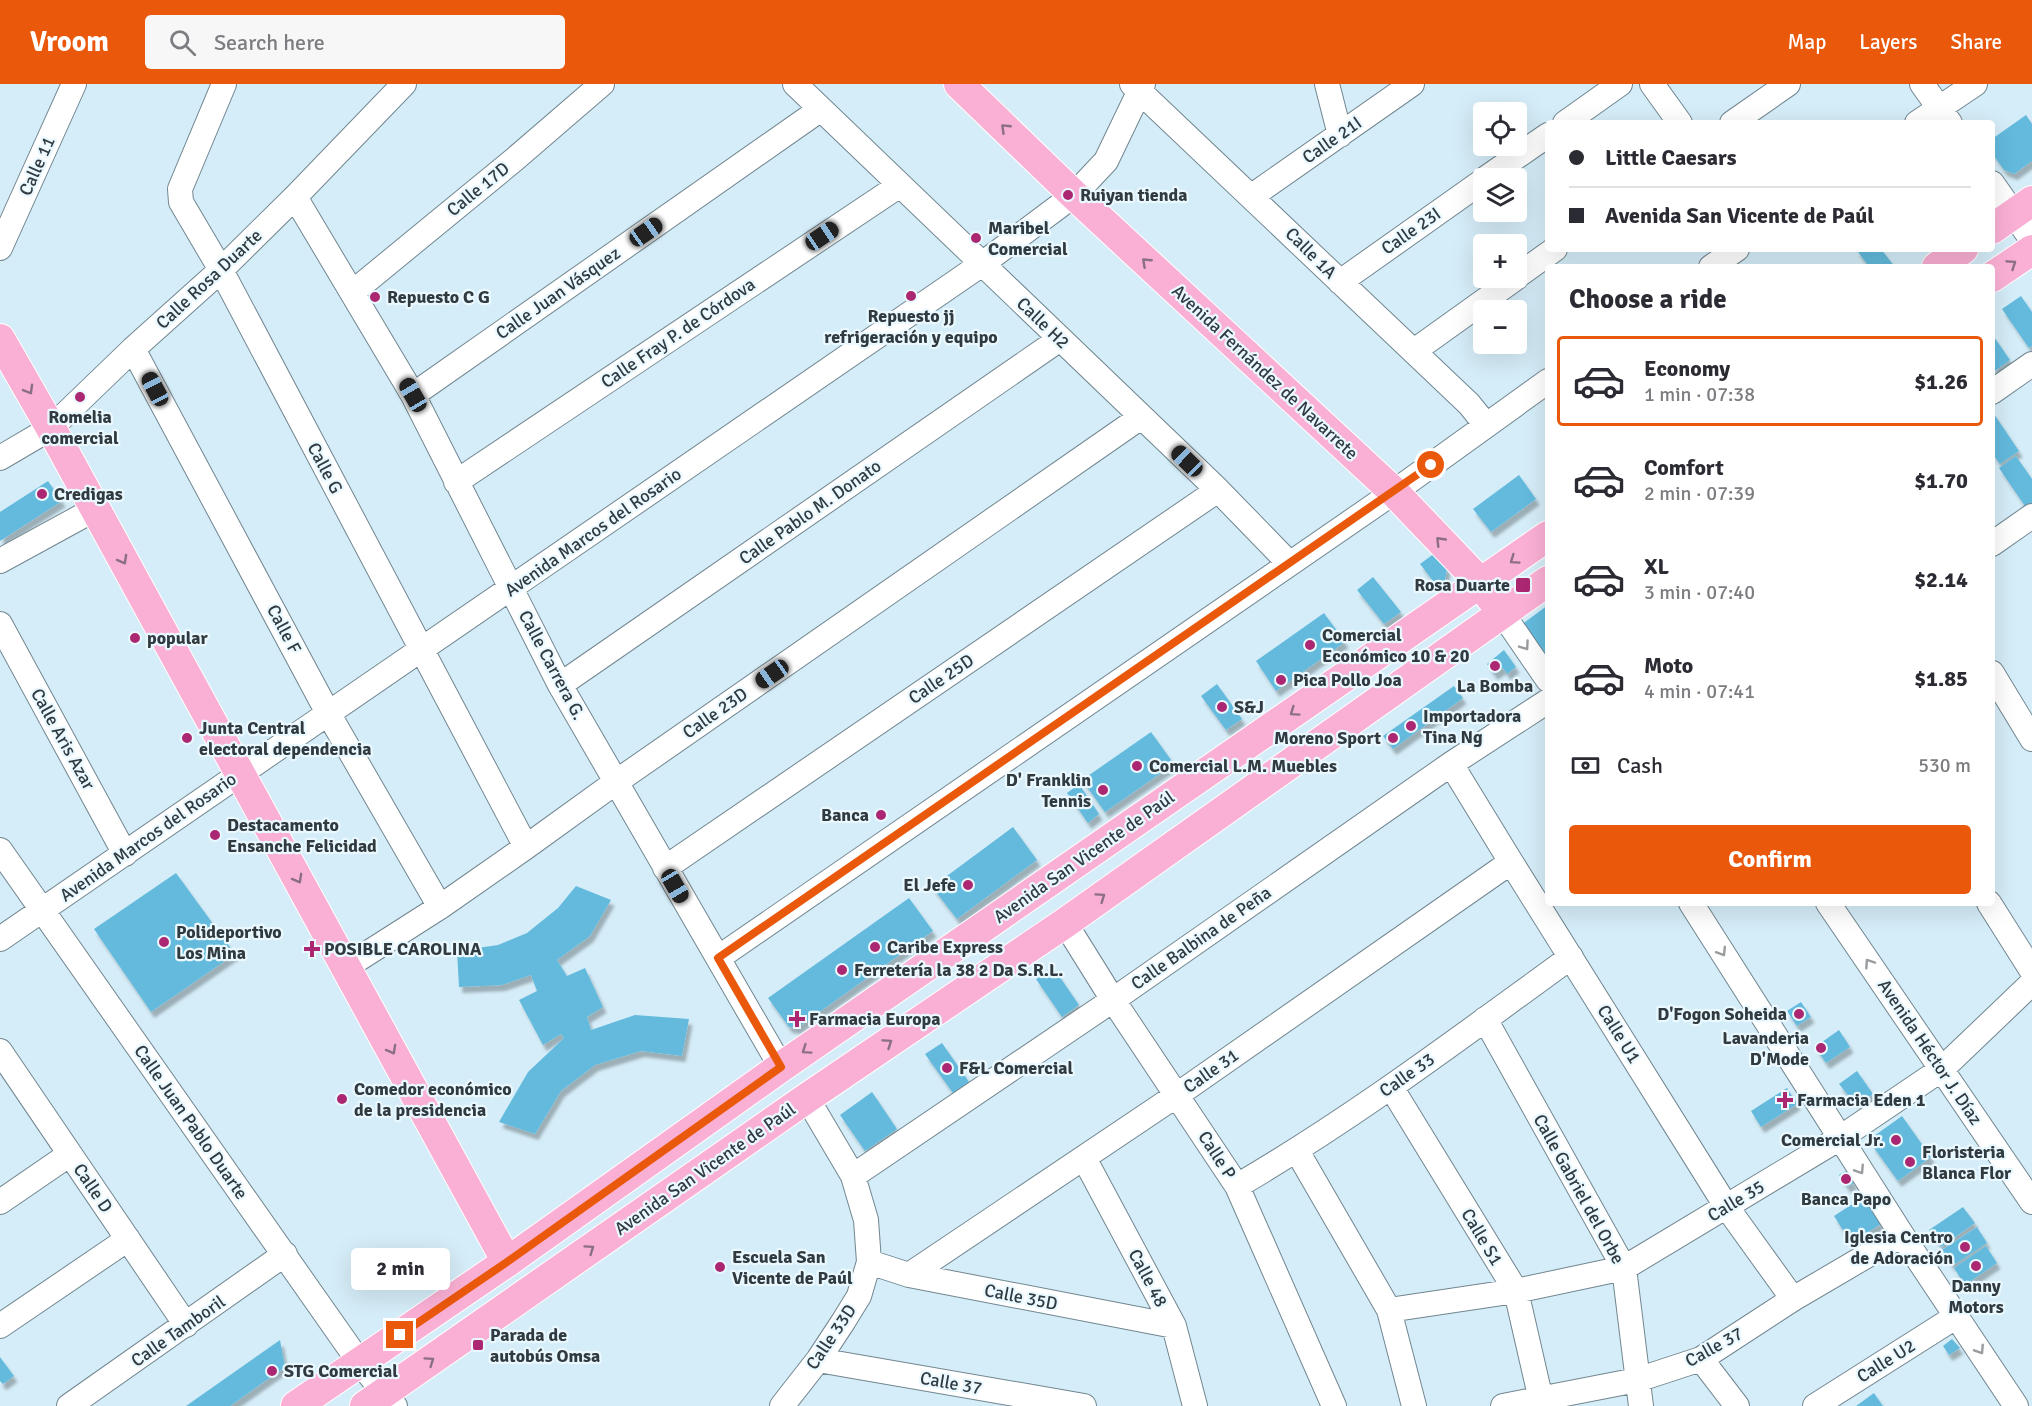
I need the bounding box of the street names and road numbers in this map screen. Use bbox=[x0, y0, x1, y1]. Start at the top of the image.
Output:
street label: Calle 21I bbox=[1298, 112, 1366, 168]
street label: Calle 11 bbox=[14, 133, 60, 199]
street label: Calle 17D bbox=[442, 157, 514, 221]
street label: Calle 23I bbox=[1377, 203, 1445, 259]
street label: Calle 1A bbox=[1281, 223, 1341, 283]
street label: Calle Rosa Duarte bbox=[152, 224, 266, 334]
street label: Calle Juan Vásquez bbox=[492, 242, 624, 344]
street label: Calle Fray P. de Córdova bbox=[597, 273, 759, 393]
street label: Avenida Fernández de Navarrete bbox=[1167, 280, 1363, 464]
street label: Calle H2 bbox=[1012, 293, 1074, 353]
street label: Calle G bbox=[302, 439, 348, 497]
street label: Calle Pablo M. Donato bbox=[735, 455, 885, 569]
street label: Avenida Marcos del Rosario bbox=[501, 463, 685, 601]
street label: Calle F bbox=[262, 601, 306, 657]
street label: Calle Carrera G. bbox=[514, 607, 590, 723]
street label: Calle 25D bbox=[904, 649, 978, 709]
street label: Calle 23D bbox=[678, 683, 752, 743]
street label: Calle Aris Azar bbox=[26, 684, 100, 794]
street label: Avenida Marcos del Rosario bbox=[56, 768, 240, 906]
street label: Avenida San Vicente de Paúl bbox=[989, 786, 1179, 928]
street label: Calle Balbina de Peña bbox=[1127, 881, 1275, 995]
street label: Avenida Héctor J. Díaz bbox=[1873, 975, 1987, 1129]
street label: Calle U1 bbox=[1592, 1001, 1646, 1067]
street label: Calle Juan Pablo Duarte bbox=[129, 1041, 253, 1203]
street label: Calle 31 bbox=[1179, 1044, 1243, 1098]
street label: Calle 33 bbox=[1375, 1048, 1439, 1102]
street label: Avenida San Vicente de Paúl bbox=[610, 1098, 800, 1240]
street label: Calle Gabriel del Orbe bbox=[1529, 1110, 1629, 1268]
street label: Calle P bbox=[1193, 1127, 1241, 1183]
street label: Calle D bbox=[69, 1159, 117, 1217]
street label: Calle 35 bbox=[1704, 1175, 1768, 1227]
street label: Calle S1 bbox=[1456, 1204, 1508, 1270]
street label: Calle 48 bbox=[1124, 1245, 1172, 1311]
street label: Calle 35D bbox=[983, 1279, 1059, 1315]
street label: Calle Tamboril bbox=[127, 1290, 229, 1372]
street label: Calle 33D bbox=[801, 1300, 861, 1374]
street label: Calle 37 bbox=[1681, 1322, 1747, 1372]
street label: Calle U2 bbox=[1853, 1334, 1919, 1388]
street label: Calle 37 bbox=[918, 1367, 984, 1399]

